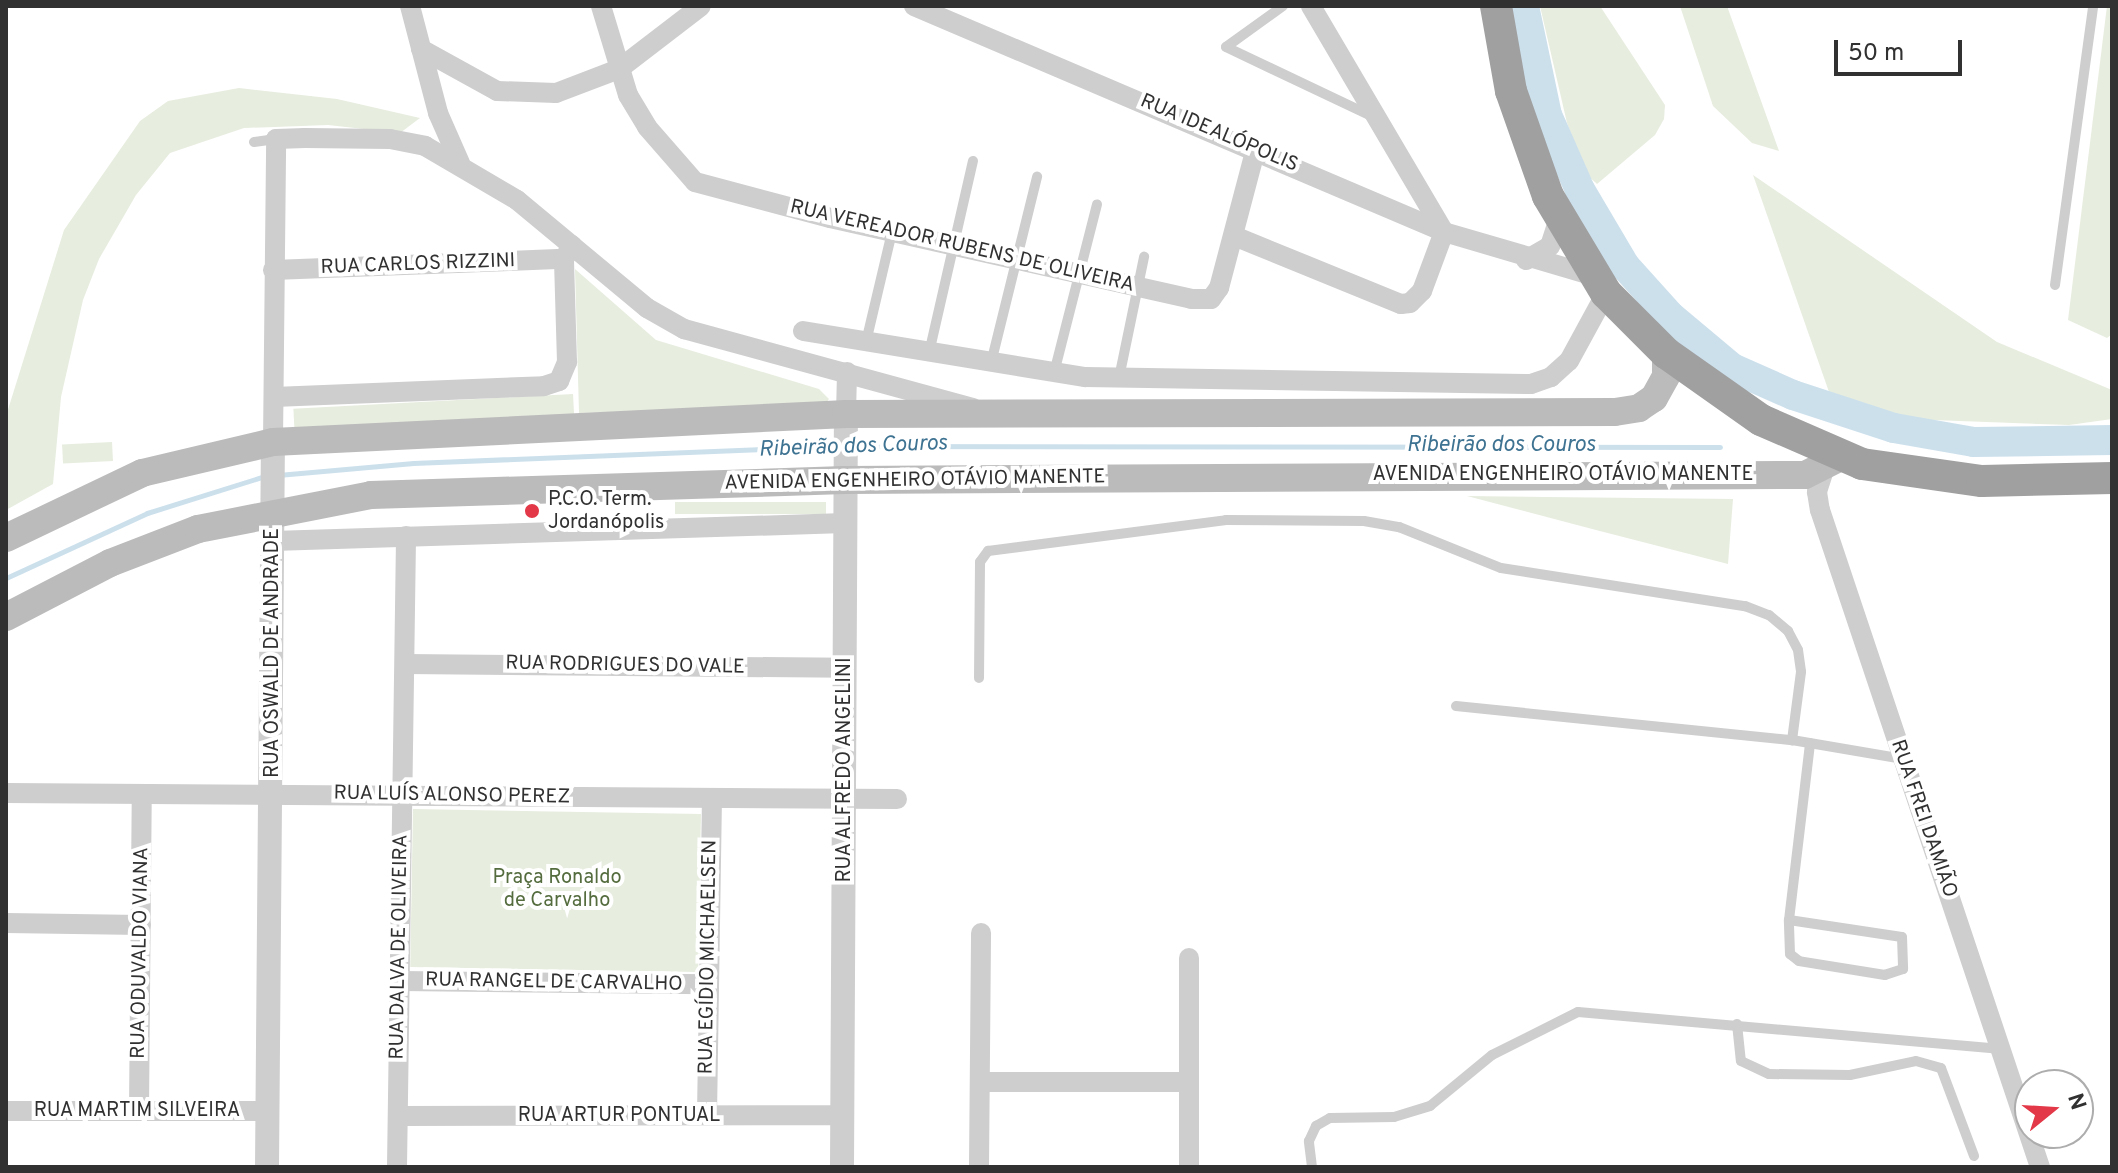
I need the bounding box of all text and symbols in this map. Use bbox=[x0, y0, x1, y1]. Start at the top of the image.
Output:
scale bar bbox=[1838, 24, 1966, 74]
text: 50 m bbox=[1848, 39, 1904, 69]
street label: RUA IDEALÓPOLIS bbox=[1136, 90, 1302, 178]
street label: RUA VEREADOR RUBENS DE OLIVEIRA bbox=[787, 195, 1137, 299]
street label: RUA CARLOS RIZZINI bbox=[320, 250, 516, 280]
water label: Ribeirão dos Couros bbox=[758, 431, 948, 463]
water label: Ribeirão dos Couros bbox=[1407, 433, 1595, 459]
street label: AVENIDA ENGENHEIRO OTÁVIO MANENTE bbox=[1372, 463, 1754, 487]
street label: AVENIDA ENGENHEIRO OTÁVIO MANENTE bbox=[724, 466, 1106, 496]
place label: P.C.O. Term. Jordanópolis bbox=[548, 488, 664, 535]
marker: P.C.O. Term. Jordanópolis bbox=[523, 502, 541, 520]
street label: RUA OSWALD DE ANDRADE bbox=[261, 527, 285, 779]
street label: RUA RODRIGUES DO VALE bbox=[504, 652, 746, 680]
street label: RUA ALFREDO ANGELINI bbox=[833, 656, 857, 884]
street label: RUA FREI DAMIÃO bbox=[1885, 737, 1961, 901]
street label: RUA LUÍS ALONSO PEREZ bbox=[333, 782, 571, 810]
street label: RUA DALVA DE OLIVEIRA bbox=[386, 833, 414, 1061]
street label: RUA EGÍDIO MICHAELSEN bbox=[695, 839, 723, 1075]
street label: RUA ODUVALDO VIANA bbox=[127, 846, 155, 1060]
park label: Praça Ronaldo de Carvalho bbox=[492, 867, 622, 914]
street label: RUA RANGEL DE CARVALHO bbox=[424, 969, 684, 997]
north arrow bbox=[2014, 1069, 2094, 1149]
text: N bbox=[2060, 1090, 2091, 1114]
street label: RUA MARTIM SILVEIRA bbox=[33, 1099, 241, 1123]
street label: RUA ARTUR PONTUAL bbox=[517, 1104, 721, 1128]

